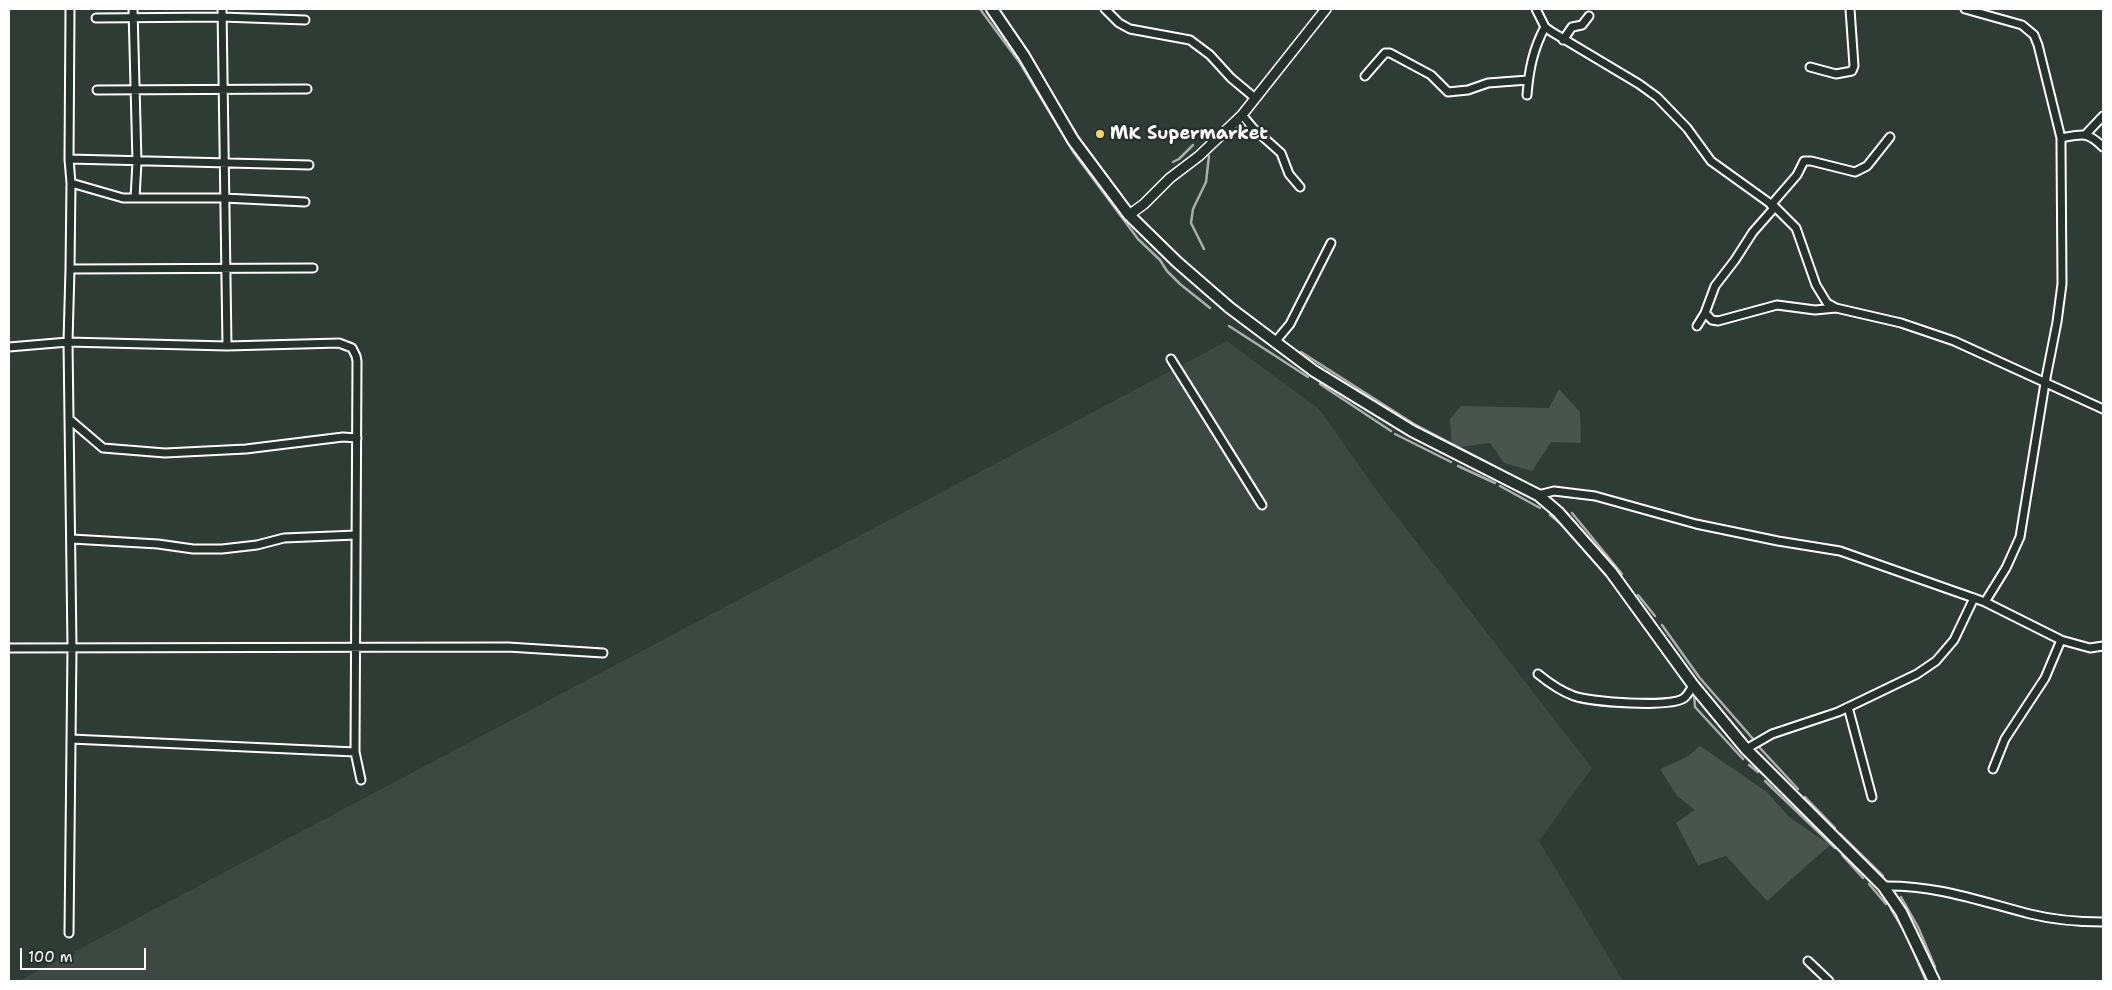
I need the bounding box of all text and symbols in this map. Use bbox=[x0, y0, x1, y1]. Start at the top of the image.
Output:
place label: MK Supermarket bbox=[1110, 123, 1268, 145]
marker: MK Supermarket bbox=[1094, 128, 1106, 140]
scale bar bbox=[22, 938, 149, 970]
text: 100 m bbox=[28, 947, 73, 967]

